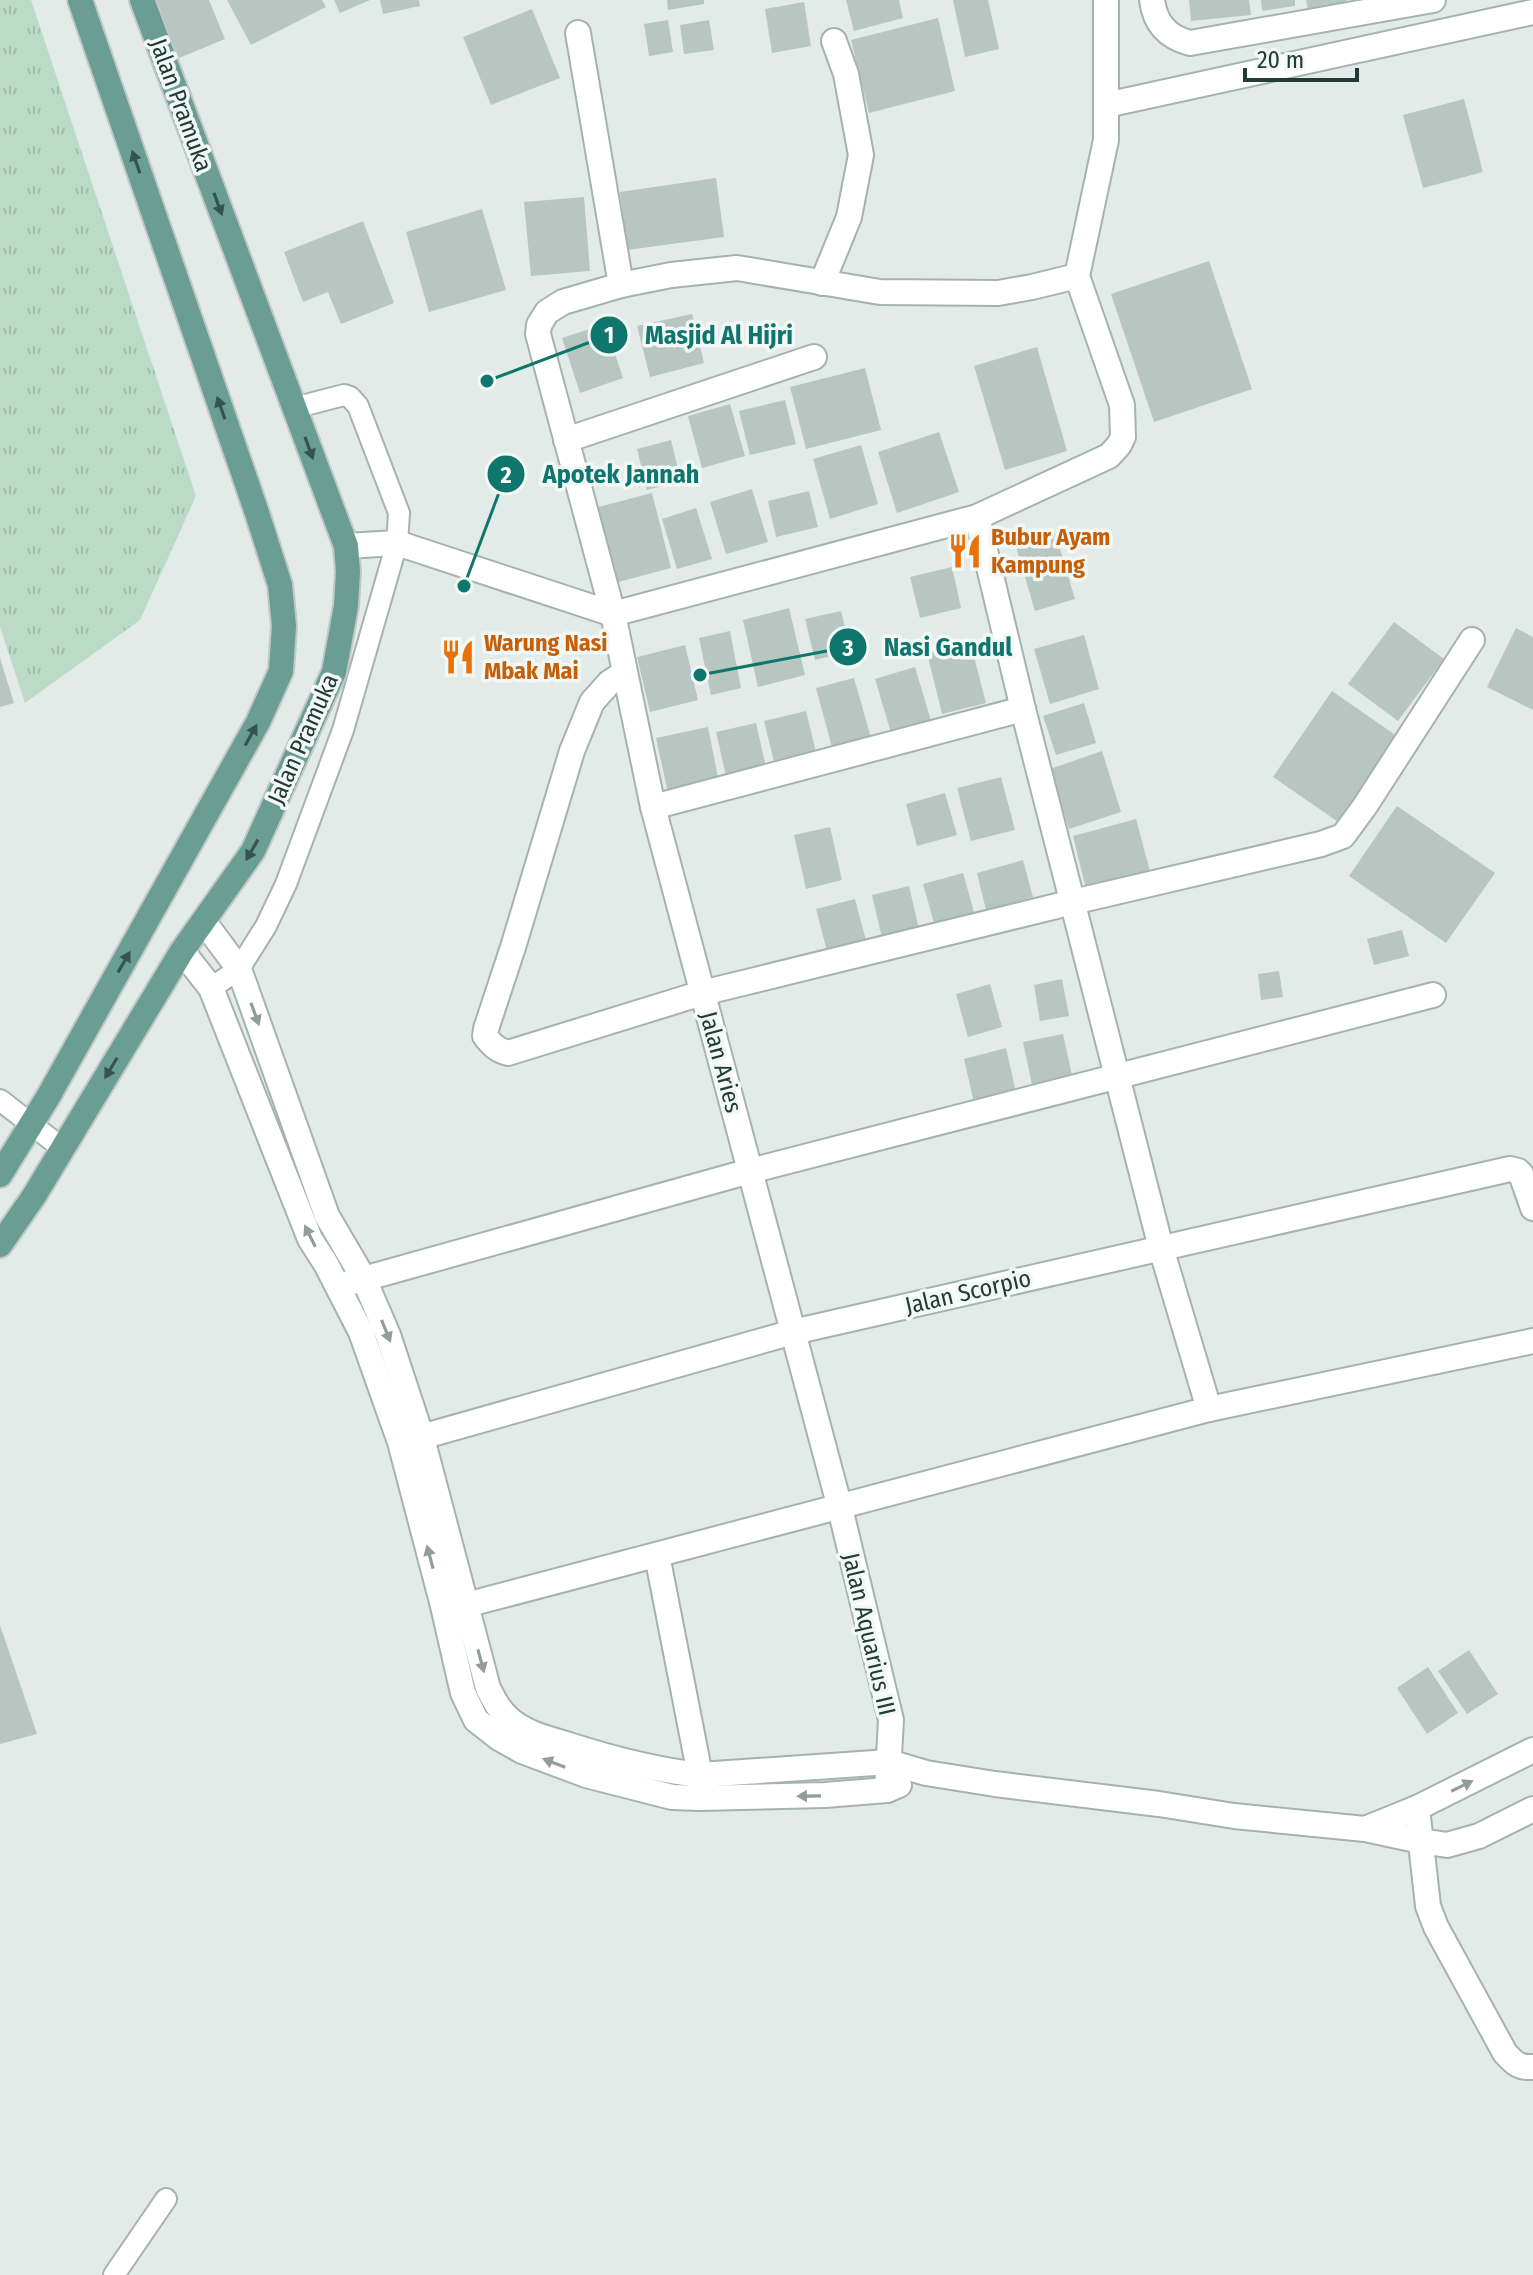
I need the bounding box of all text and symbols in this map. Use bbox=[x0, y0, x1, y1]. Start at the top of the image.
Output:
scale bar bbox=[1245, 32, 1357, 82]
street label: Jalan Pramuka bbox=[144, 35, 218, 175]
text: 20 m bbox=[1257, 46, 1304, 74]
one-way arrow bbox=[129, 150, 142, 174]
one-way arrow bbox=[212, 192, 225, 216]
callout: Masjid Al Hijri bbox=[589, 310, 809, 360]
text: Masjid Al Hijri bbox=[645, 320, 793, 351]
text: 1 bbox=[604, 321, 614, 349]
one-way arrow bbox=[215, 396, 227, 420]
one-way arrow bbox=[303, 436, 316, 460]
callout: Apotek Jannah bbox=[486, 449, 715, 499]
text: Apotek Jannah bbox=[542, 459, 699, 490]
text: 2 bbox=[499, 461, 512, 489]
place label: Bubur Ayam Kampung bbox=[991, 523, 1110, 579]
restaurant icon: Bubur Ayam Kampung bbox=[946, 532, 984, 570]
callout: Nasi Gandul bbox=[828, 622, 1028, 672]
place label: Warung Nasi Mbak Mai bbox=[484, 629, 607, 685]
text: Nasi Gandul bbox=[884, 632, 1013, 663]
text: 3 bbox=[841, 634, 854, 662]
restaurant icon: Warung Nasi Mbak Mai bbox=[439, 638, 477, 676]
street label: Jalan Pramuka bbox=[262, 670, 344, 808]
one-way arrow bbox=[244, 724, 258, 747]
one-way arrow bbox=[245, 839, 259, 861]
one-way arrow bbox=[118, 951, 131, 974]
one-way arrow bbox=[249, 1002, 261, 1026]
street label: Jalan Aries bbox=[694, 1008, 748, 1116]
one-way arrow bbox=[104, 1057, 118, 1079]
one-way arrow bbox=[303, 1225, 317, 1248]
street label: Jalan Scorpio bbox=[902, 1264, 1034, 1320]
one-way arrow bbox=[380, 1319, 393, 1343]
one-way arrow bbox=[424, 1544, 436, 1569]
street label: Jalan Aquarius III bbox=[837, 1550, 901, 1718]
one-way arrow bbox=[475, 1650, 488, 1674]
one-way arrow bbox=[542, 1756, 566, 1769]
one-way arrow bbox=[1450, 1779, 1474, 1793]
one-way arrow bbox=[796, 1789, 821, 1802]

